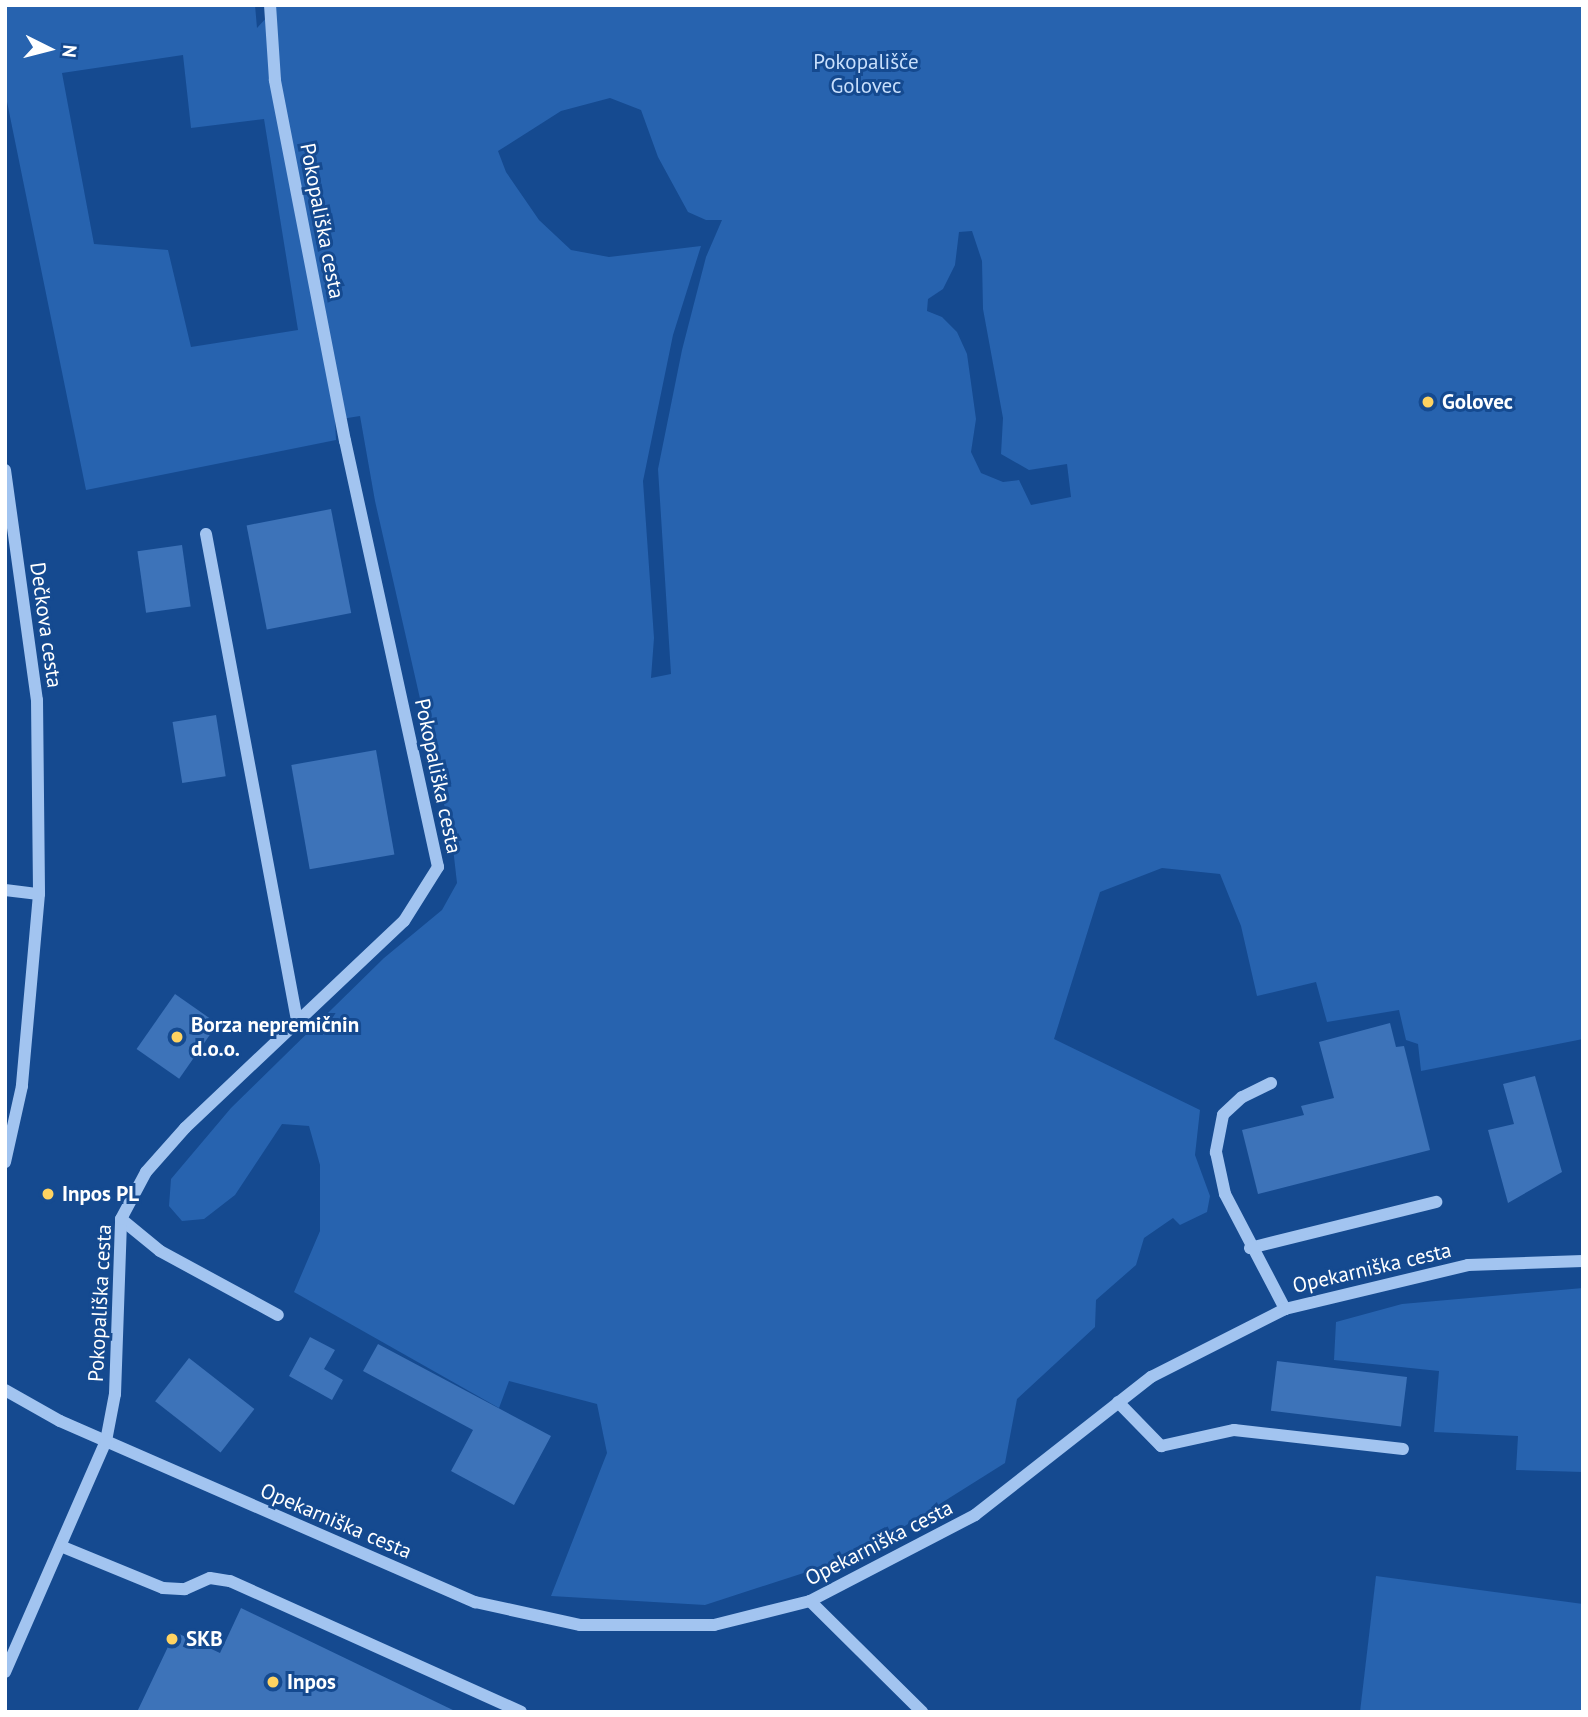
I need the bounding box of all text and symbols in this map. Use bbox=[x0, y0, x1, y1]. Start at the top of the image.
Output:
north arrow bbox=[14, 14, 84, 84]
text: N bbox=[57, 44, 82, 59]
park label: Pokopališče Golovec bbox=[813, 49, 919, 99]
street label: Pokopališka cesta bbox=[295, 141, 349, 301]
place label: Golovec bbox=[1442, 389, 1513, 415]
marker: Golovec bbox=[1420, 394, 1436, 410]
street label: Dečkova cesta bbox=[25, 561, 67, 689]
street label: Pokopališka cesta bbox=[409, 696, 467, 856]
place label: Borza nepremičnin d.o.o. bbox=[191, 1012, 359, 1062]
marker: Borza nepremičnin d.o.o. bbox=[169, 1029, 185, 1045]
place label: Inpos PL bbox=[62, 1181, 139, 1207]
marker: Inpos PL bbox=[40, 1186, 56, 1202]
street label: Pokopališka cesta bbox=[83, 1224, 117, 1382]
street label: Opekarniška cesta bbox=[1290, 1237, 1454, 1299]
street label: Opekarniška cesta bbox=[256, 1478, 416, 1564]
street label: Opekarniška cesta bbox=[801, 1495, 957, 1591]
place label: SKB bbox=[186, 1626, 223, 1652]
marker: SKB bbox=[164, 1631, 180, 1647]
place label: Inpos bbox=[287, 1669, 336, 1695]
marker: Inpos bbox=[265, 1674, 281, 1690]

